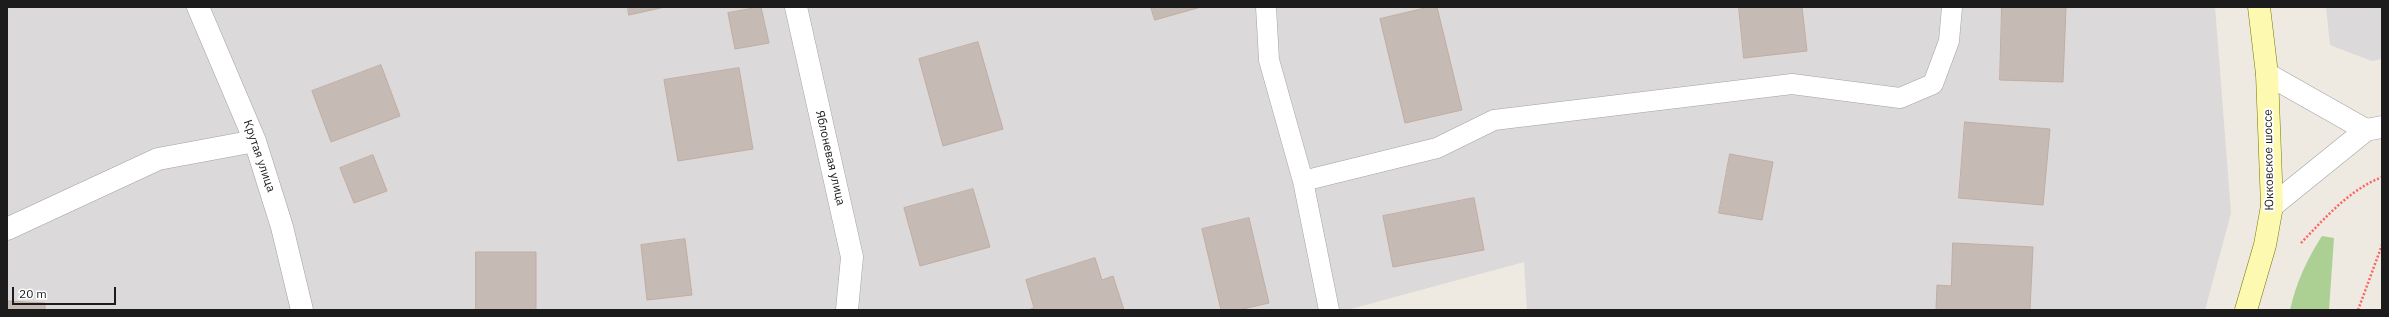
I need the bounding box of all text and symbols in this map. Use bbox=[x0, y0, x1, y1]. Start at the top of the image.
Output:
street label: Яблоневая улица bbox=[812, 109, 848, 207]
street label: Юкковское шоссе bbox=[2261, 109, 2277, 211]
street label: Крутая улица bbox=[240, 118, 278, 194]
scale bar bbox=[14, 279, 118, 305]
text: 20 m bbox=[19, 286, 47, 301]

